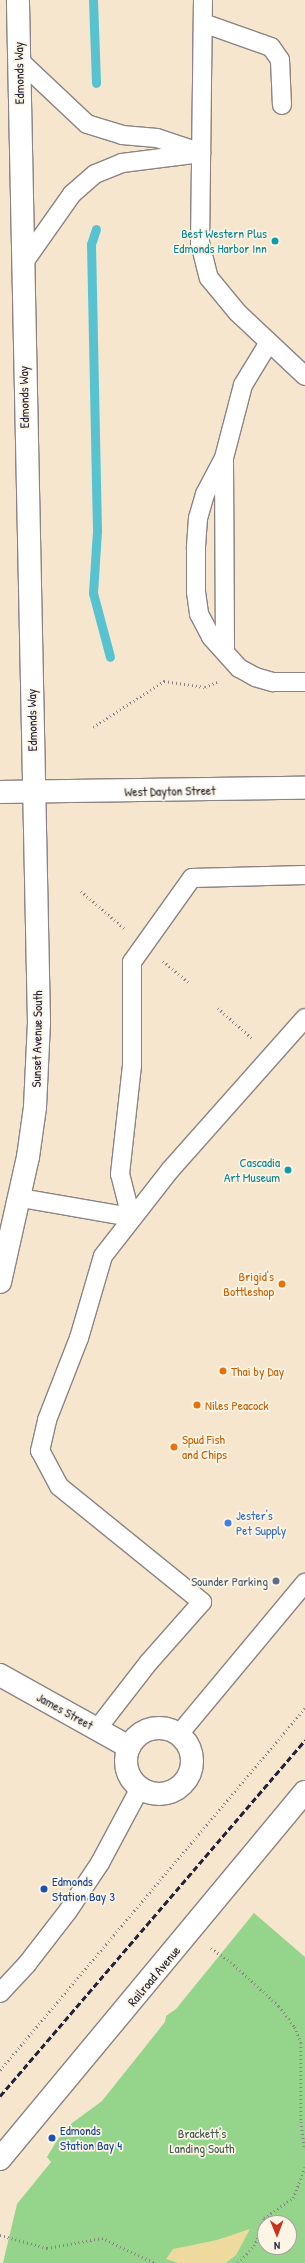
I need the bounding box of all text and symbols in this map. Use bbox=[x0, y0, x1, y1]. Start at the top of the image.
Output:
street label: Edmonds Way bbox=[11, 42, 27, 104]
place label: Best Western Plus Edmonds Harbor Inn bbox=[174, 226, 267, 257]
marker: Best Western Plus Edmonds Harbor Inn bbox=[270, 236, 280, 246]
street label: Edmonds Way bbox=[16, 366, 32, 428]
street label: Edmonds Way bbox=[24, 689, 40, 751]
street label: West Dayton Street bbox=[124, 782, 216, 800]
street label: Sunset Avenue South bbox=[28, 990, 46, 1088]
place label: Cascadia Art Museum bbox=[224, 1155, 280, 1186]
marker: Cascadia Art Museum bbox=[283, 1165, 293, 1175]
place label: Brigid's Bottleshop bbox=[223, 1269, 274, 1300]
marker: Brigid's Bottleshop bbox=[277, 1279, 287, 1289]
place label: Thai by Day bbox=[231, 1363, 284, 1379]
marker: Thai by Day bbox=[218, 1366, 228, 1376]
place label: Niles Peacock bbox=[205, 1397, 269, 1413]
marker: Niles Peacock bbox=[192, 1400, 202, 1410]
place label: Spud Fish and Chips bbox=[182, 1432, 227, 1463]
marker: Spud Fish and Chips bbox=[169, 1442, 179, 1452]
place label: Jester's Pet Supply bbox=[236, 1508, 286, 1539]
marker: Jester's Pet Supply bbox=[223, 1518, 233, 1528]
place label: Sounder Parking bbox=[191, 1573, 268, 1589]
marker: Sounder Parking bbox=[271, 1576, 281, 1586]
street label: James Street bbox=[34, 1689, 96, 1733]
place label: Edmonds Station Bay 3 bbox=[52, 1874, 115, 1905]
marker: Edmonds Station Bay 3 bbox=[39, 1884, 49, 1894]
street label: Railroad Avenue bbox=[124, 1943, 184, 2009]
place label: Edmonds Station Bay 4 bbox=[60, 2123, 122, 2154]
park label: Brackett's Landing South bbox=[170, 2126, 234, 2157]
marker: Edmonds Station Bay 4 bbox=[47, 2133, 57, 2143]
north arrow bbox=[257, 2215, 297, 2255]
text: N bbox=[274, 2239, 280, 2253]

